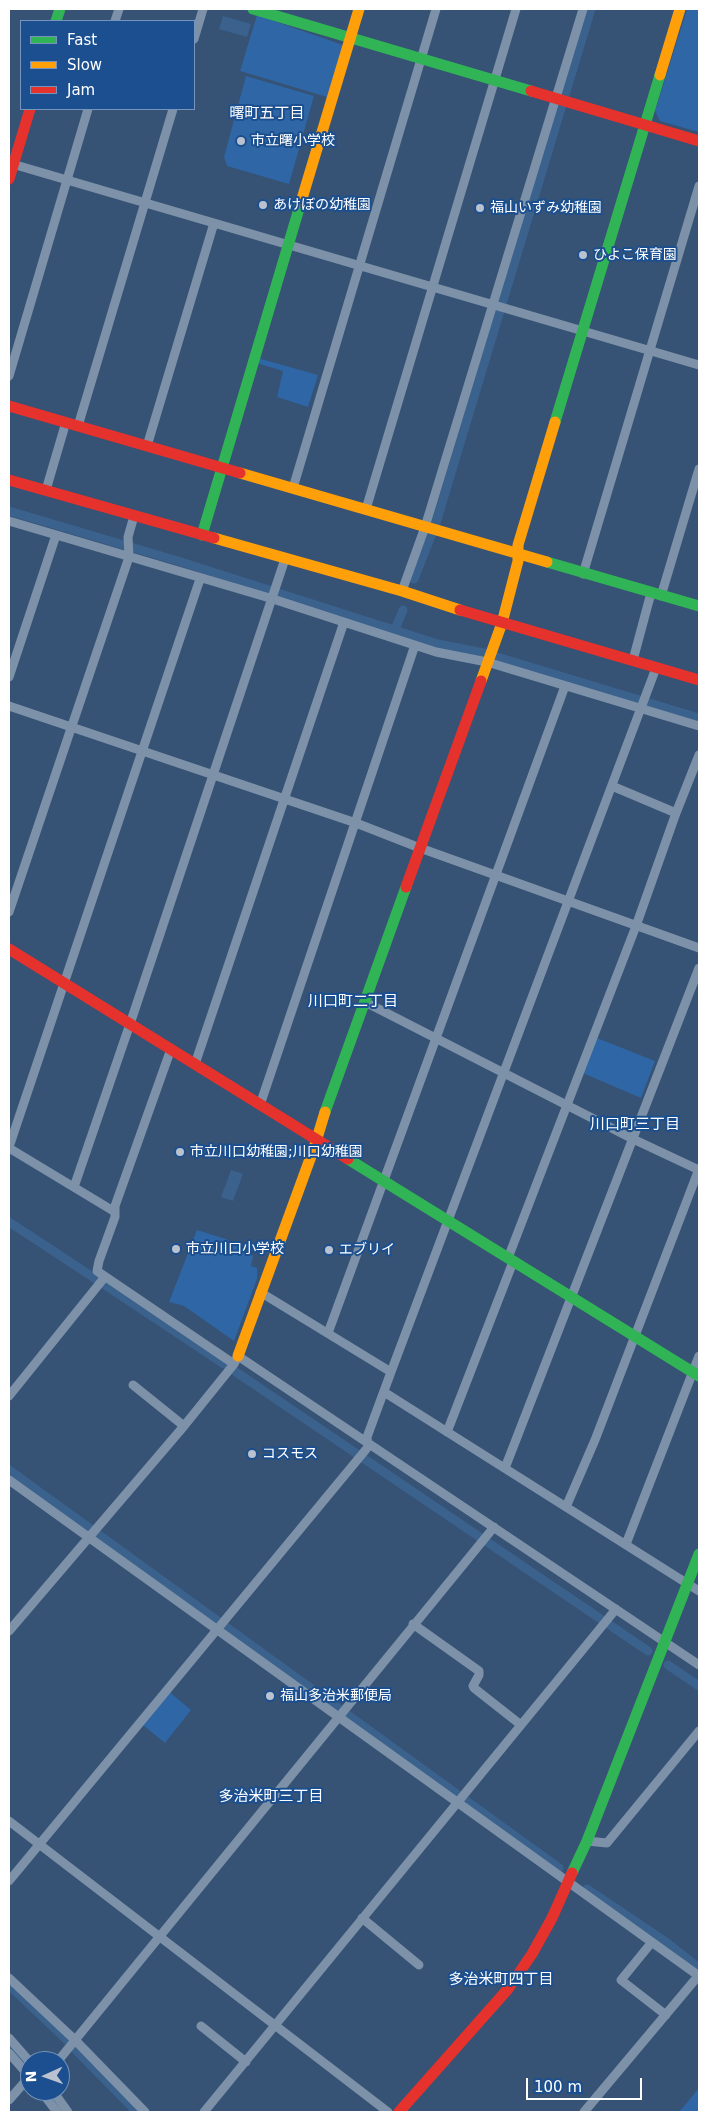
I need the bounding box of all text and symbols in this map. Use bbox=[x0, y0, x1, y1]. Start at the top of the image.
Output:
legend bbox=[20, 20, 195, 110]
text: Fast bbox=[67, 31, 97, 49]
text: Slow bbox=[67, 56, 102, 74]
text: Jam bbox=[67, 81, 95, 99]
district label: 曙町五丁目 bbox=[230, 105, 304, 123]
place label: 市立曙小学校 bbox=[251, 133, 335, 149]
marker: 市立曙小学校 bbox=[235, 135, 247, 147]
place label: あけぼの幼稚園 bbox=[273, 197, 371, 213]
marker: あけぼの幼稚園 bbox=[257, 199, 269, 211]
place label: 福山いずみ幼稚園 bbox=[490, 200, 602, 216]
marker: 福山いずみ幼稚園 bbox=[474, 202, 486, 214]
place label: ひよこ保育園 bbox=[593, 247, 677, 263]
marker: ひよこ保育園 bbox=[577, 249, 589, 261]
district label: 川口町二丁目 bbox=[308, 993, 398, 1011]
district label: 川口町三丁目 bbox=[590, 1116, 680, 1134]
place label: 市立川口幼稚園;川口幼稚園 bbox=[190, 1144, 363, 1160]
marker: 市立川口幼稚園;川口幼稚園 bbox=[174, 1146, 186, 1158]
place label: 市立川口小学校 bbox=[186, 1241, 284, 1257]
place label: エブリイ bbox=[339, 1242, 395, 1258]
marker: 市立川口小学校 bbox=[170, 1243, 182, 1255]
marker: エブリイ bbox=[323, 1244, 335, 1256]
place label: コスモス bbox=[262, 1446, 318, 1462]
marker: コスモス bbox=[246, 1448, 258, 1460]
place label: 福山多治米郵便局 bbox=[280, 1688, 392, 1704]
marker: 福山多治米郵便局 bbox=[264, 1690, 276, 1702]
district label: 多治米町三丁目 bbox=[219, 1788, 323, 1806]
district label: 多治米町四丁目 bbox=[449, 1971, 553, 1989]
north arrow bbox=[20, 2051, 70, 2101]
scale bar bbox=[528, 2068, 644, 2100]
text: N bbox=[23, 2070, 39, 2083]
text: 100 m bbox=[534, 2078, 582, 2096]

